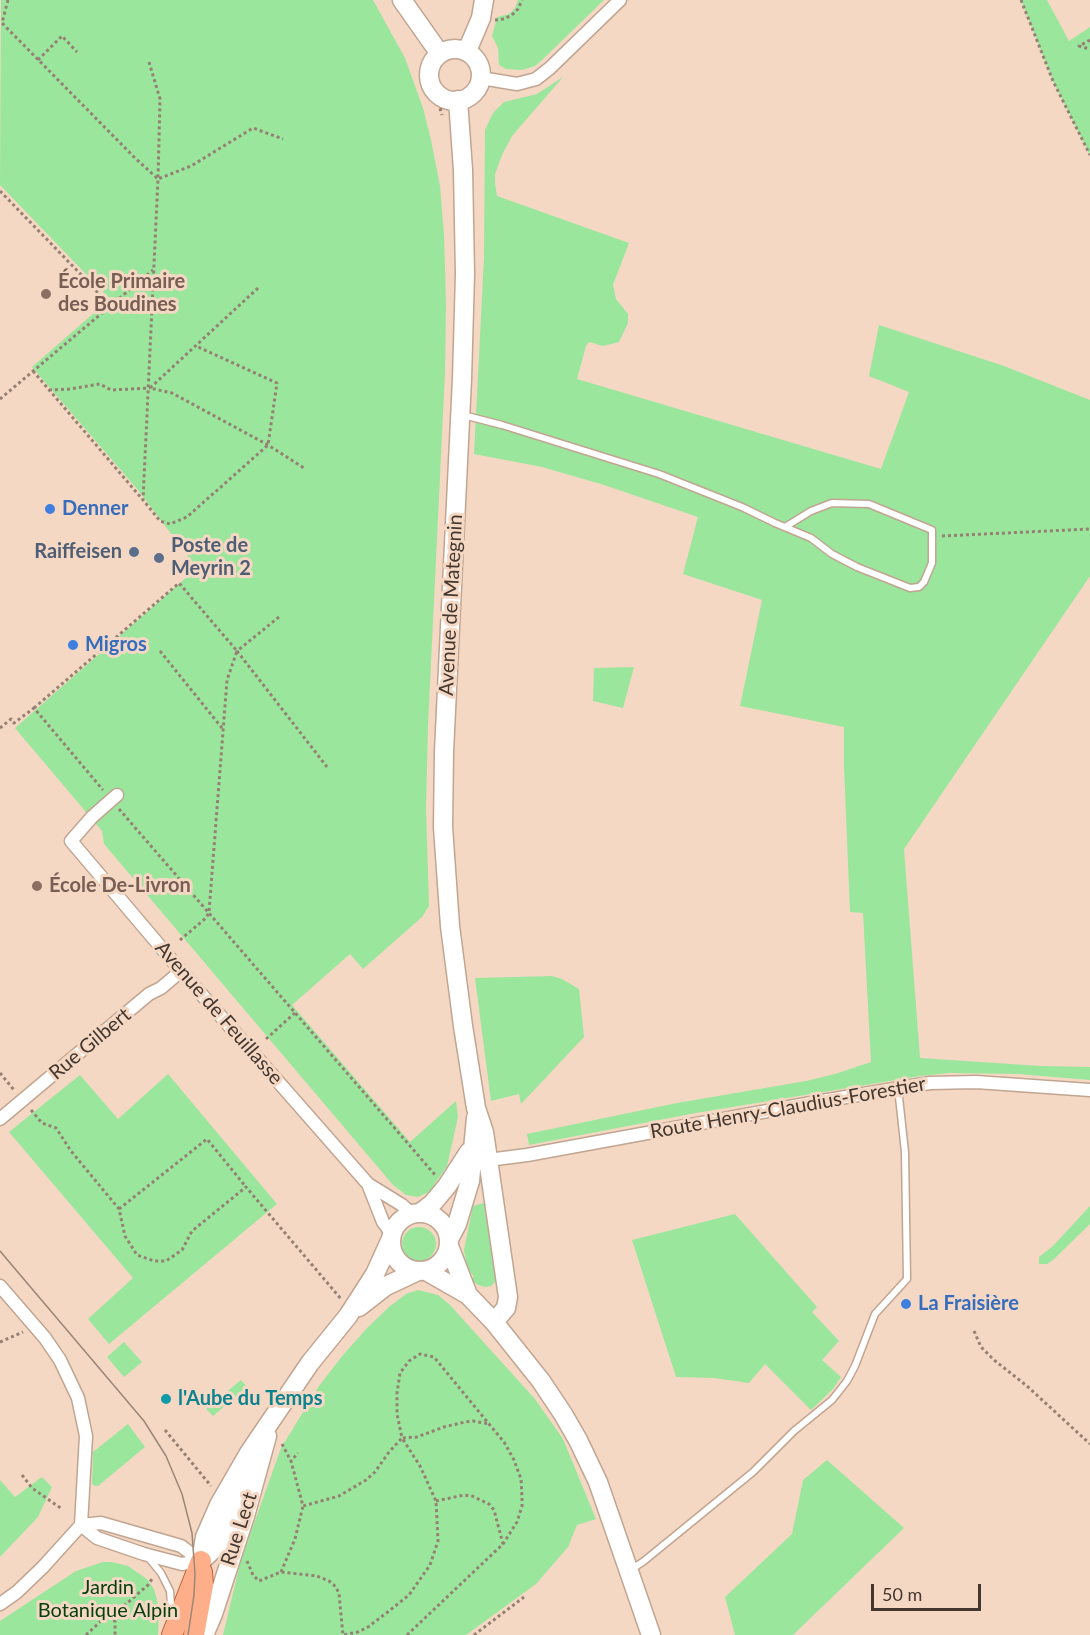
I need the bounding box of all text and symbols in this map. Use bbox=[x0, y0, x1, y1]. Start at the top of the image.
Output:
place label: École Primaire des Boudines bbox=[58, 270, 185, 317]
marker: École Primaire des Boudines bbox=[39, 287, 53, 301]
place label: Denner bbox=[62, 497, 128, 521]
marker: Denner bbox=[43, 502, 57, 516]
street label: Avenue de Mategnin bbox=[434, 514, 468, 696]
place label: Poste de Meyrin 2 bbox=[171, 534, 251, 581]
place label: Raiffeisen bbox=[34, 540, 122, 564]
marker: Raiffeisen bbox=[127, 545, 141, 559]
marker: Poste de Meyrin 2 bbox=[152, 551, 166, 565]
place label: Migros bbox=[85, 633, 147, 657]
marker: Migros bbox=[66, 638, 80, 652]
place label: École De-Livron bbox=[49, 874, 191, 898]
marker: École De-Livron bbox=[30, 879, 44, 893]
street label: Avenue de Feuillasse bbox=[150, 936, 288, 1090]
street label: Rue Gilbert bbox=[44, 1003, 136, 1085]
street label: Route Henry-Claudius-Forestier bbox=[648, 1072, 928, 1144]
place label: La Fraisière bbox=[918, 1292, 1019, 1316]
marker: La Fraisière bbox=[899, 1297, 913, 1311]
place label: l'Aube du Temps bbox=[178, 1387, 323, 1411]
marker: l'Aube du Temps bbox=[159, 1392, 173, 1406]
street label: Rue Lect bbox=[216, 1489, 262, 1569]
scale bar bbox=[874, 1572, 984, 1610]
park label: Jardin Botanique Alpin bbox=[38, 1576, 178, 1623]
text: 50 m bbox=[882, 1583, 922, 1605]

